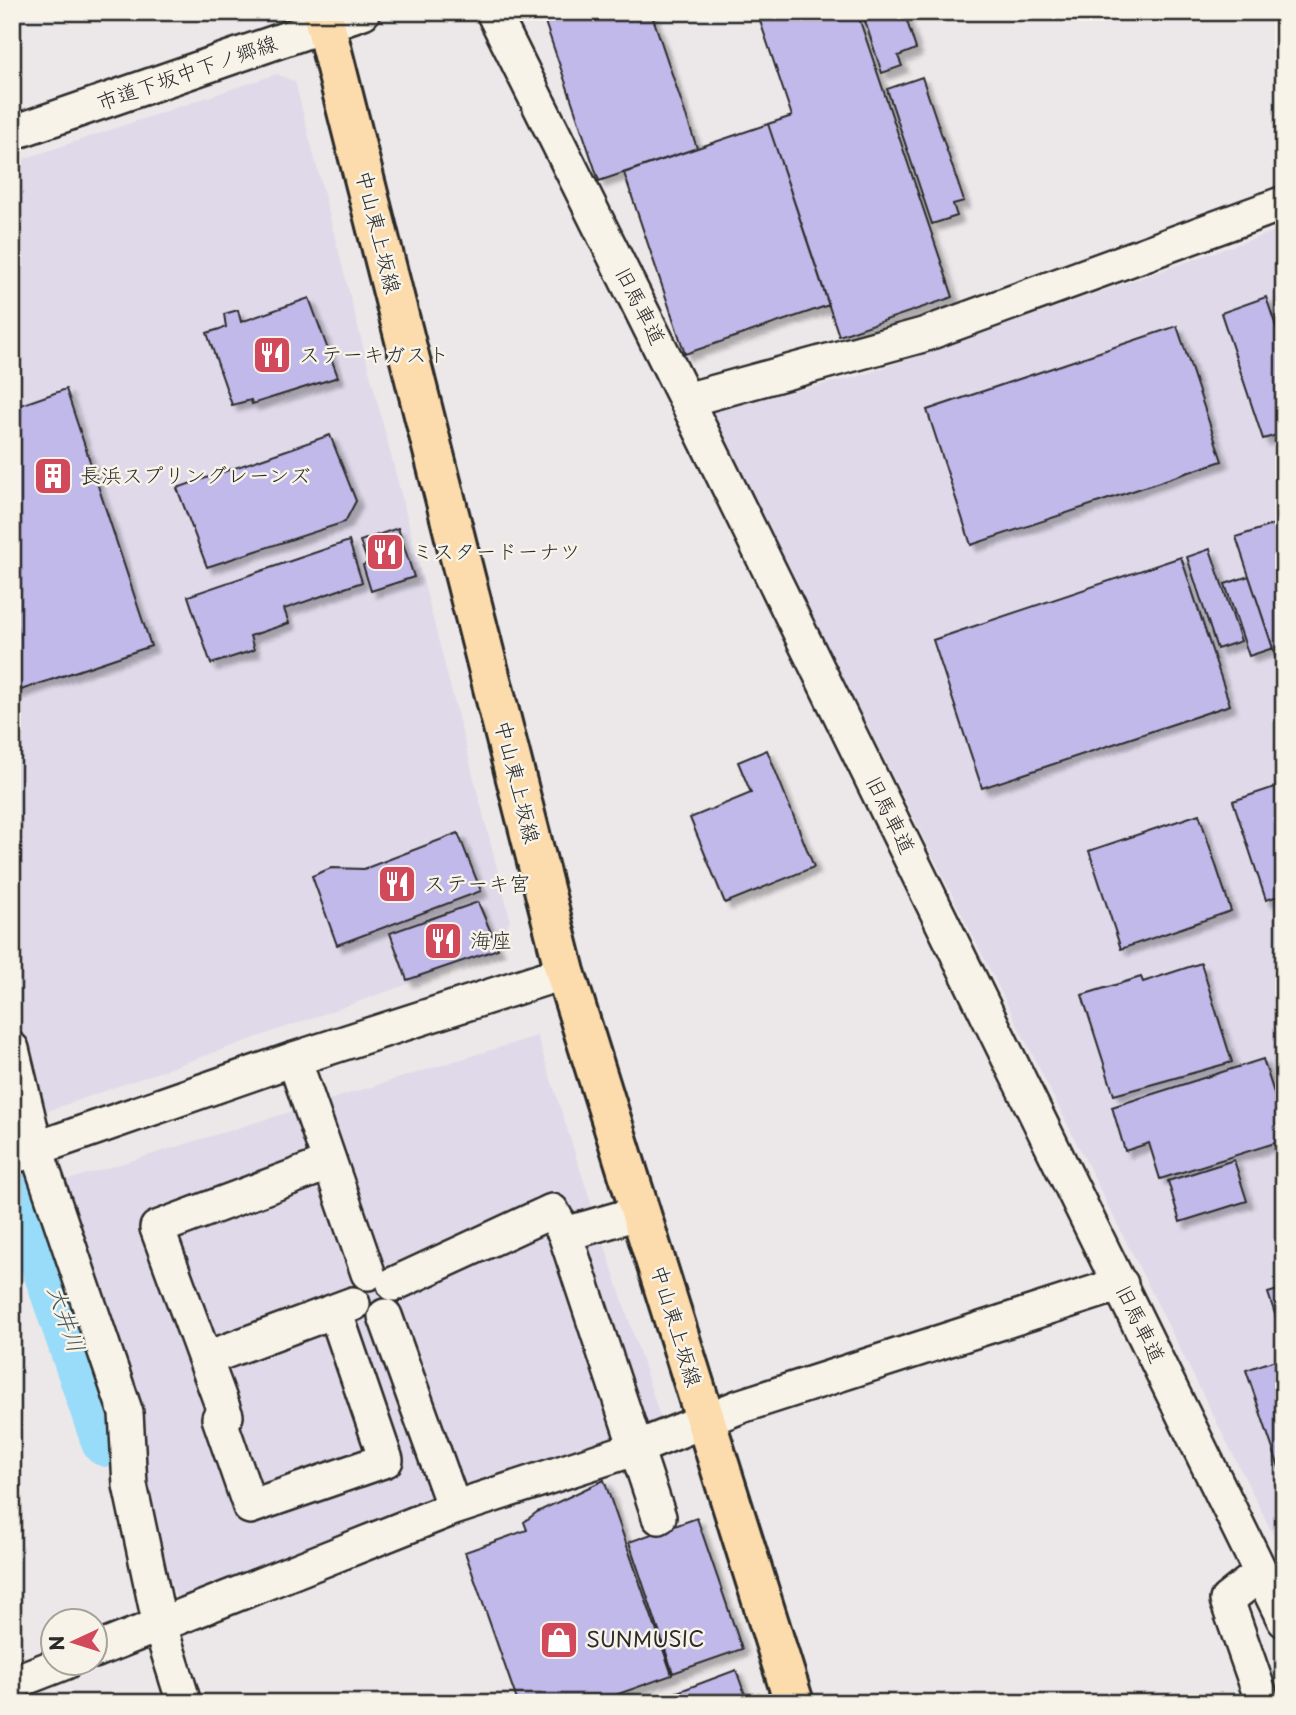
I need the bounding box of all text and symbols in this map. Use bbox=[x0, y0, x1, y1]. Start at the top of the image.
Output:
street label: 市道下坂中下ノ郷線 bbox=[92, 25, 281, 117]
street label: 中山東上坂線 bbox=[349, 167, 411, 297]
street label: 旧馬車道 bbox=[608, 260, 675, 350]
restaurant icon: ステーキガスト bbox=[251, 334, 293, 376]
place label: ステーキガスト bbox=[299, 337, 449, 369]
building icon: 長浜スプリングレーンズ bbox=[32, 455, 74, 497]
place label: 長浜スプリングレーンズ bbox=[80, 458, 311, 490]
restaurant icon: ミスタードーナツ bbox=[364, 531, 406, 573]
place label: ミスタードーナツ bbox=[412, 534, 580, 566]
street label: 中山東上坂線 bbox=[488, 717, 550, 847]
street label: 旧馬車道 bbox=[859, 769, 925, 859]
restaurant icon: ステーキ宮 bbox=[376, 863, 418, 905]
place label: ステーキ宮 bbox=[424, 866, 530, 898]
restaurant icon: 海座 bbox=[422, 920, 464, 962]
place label: 海座 bbox=[470, 923, 512, 955]
street label: 中山東上坂線 bbox=[644, 1260, 712, 1390]
street label: 旧馬車道 bbox=[1109, 1278, 1175, 1368]
water label: 大井川 bbox=[40, 1280, 95, 1357]
north arrow bbox=[38, 1606, 108, 1676]
shop icon: SUNMUSIC bbox=[538, 1619, 580, 1661]
place label: SUNMUSIC bbox=[586, 1622, 704, 1654]
text: N bbox=[42, 1635, 71, 1652]

